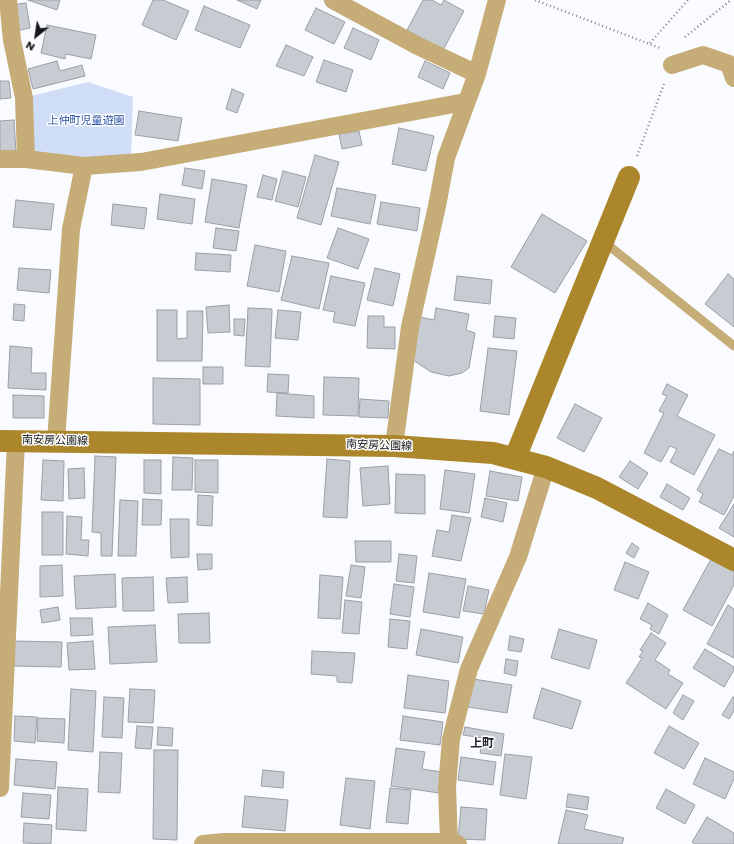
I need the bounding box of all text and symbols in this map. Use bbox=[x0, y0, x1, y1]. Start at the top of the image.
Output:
north arrow bbox=[16, 16, 56, 56]
text: N bbox=[22, 37, 38, 55]
park label: 上仲町児童遊園 bbox=[48, 114, 124, 128]
street label: 南安房公園線 bbox=[22, 434, 88, 448]
street label: 南安房公園線 bbox=[346, 438, 412, 454]
district label: 上町 bbox=[470, 737, 494, 751]

